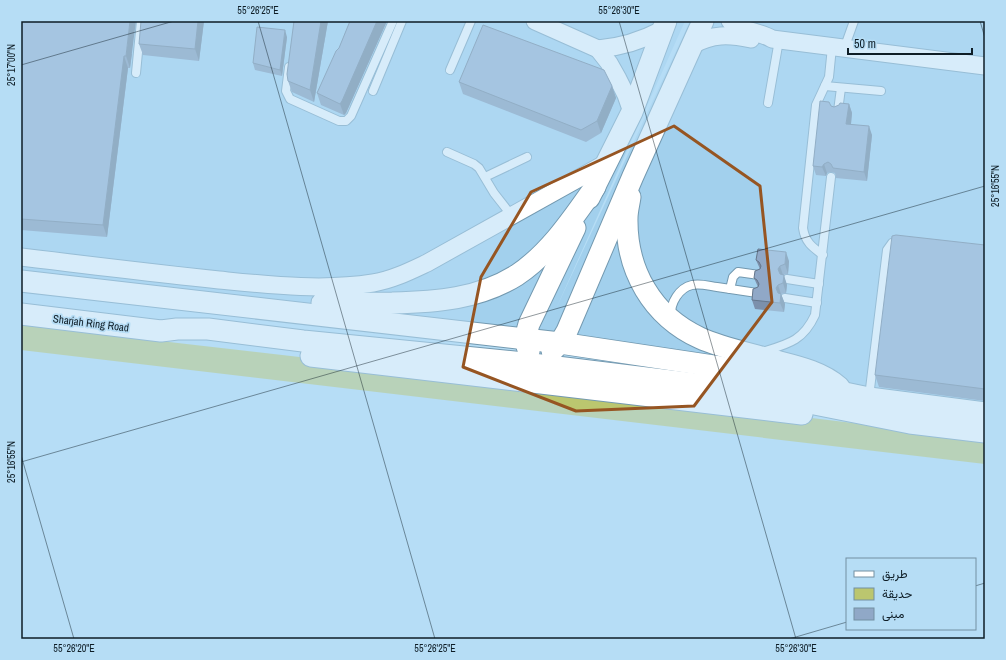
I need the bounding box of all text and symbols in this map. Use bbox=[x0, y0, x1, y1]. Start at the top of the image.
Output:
text: 55°26'25"E bbox=[237, 4, 279, 17]
text: 55°26'30"E bbox=[598, 4, 640, 17]
scale bar bbox=[848, 30, 972, 56]
text: 50 m bbox=[854, 36, 876, 52]
text: 25°17'00"N bbox=[5, 44, 18, 86]
text: 25°16'55"N bbox=[989, 165, 1002, 207]
street label: Sharjah Ring Road bbox=[52, 311, 130, 335]
text: 25°16'55"N bbox=[5, 441, 18, 483]
legend bbox=[846, 558, 976, 630]
text: طريق bbox=[882, 566, 908, 582]
text: حديقة bbox=[882, 586, 912, 602]
text: مبنى bbox=[882, 606, 904, 622]
text: 55°26'20"E bbox=[53, 642, 95, 655]
text: 55°26'25"E bbox=[414, 642, 456, 655]
text: 55°26'30"E bbox=[775, 642, 817, 655]

